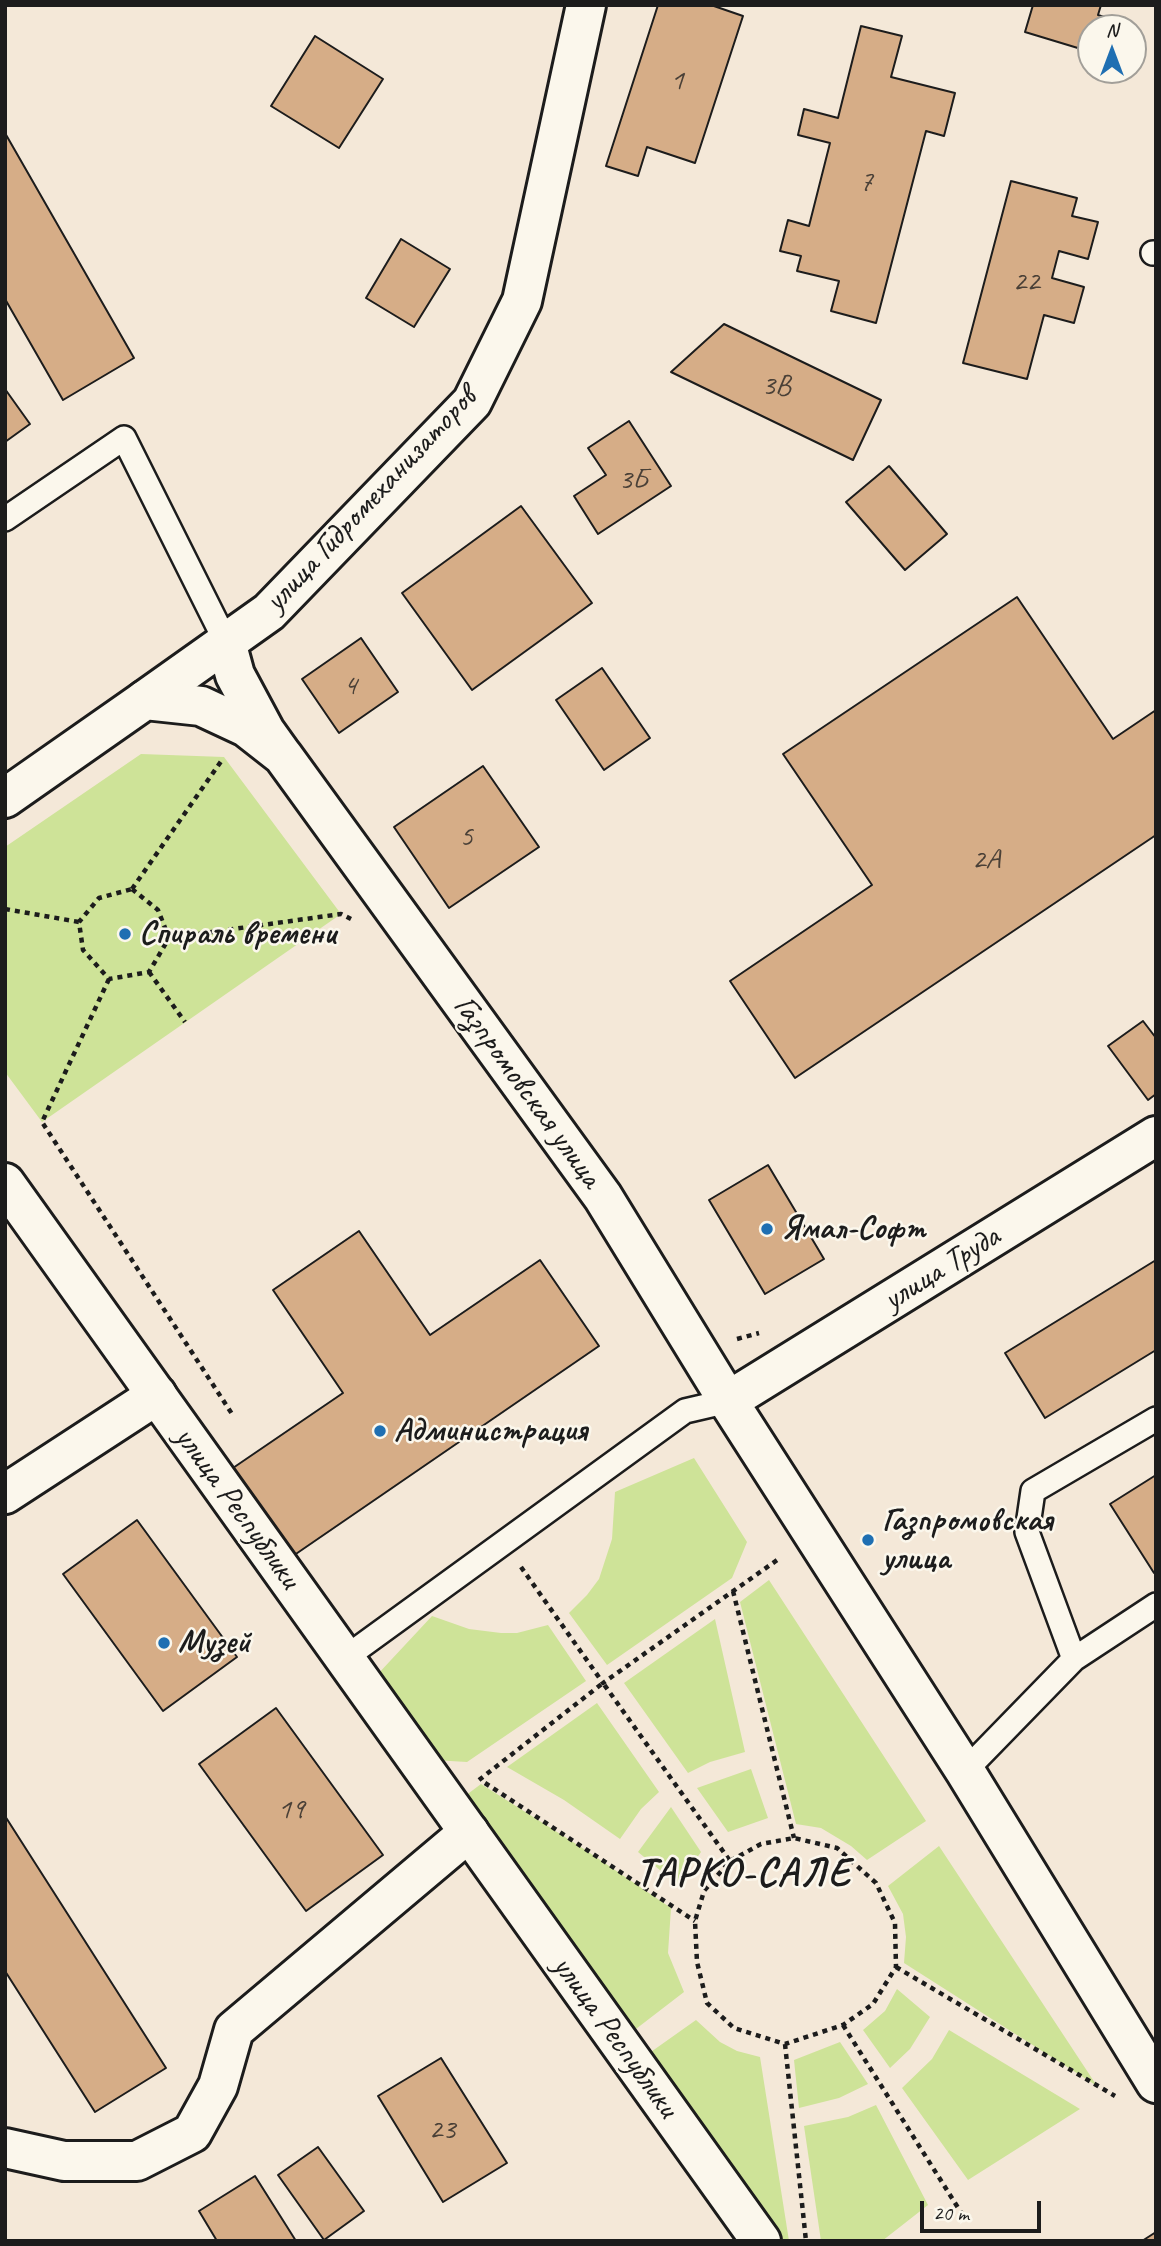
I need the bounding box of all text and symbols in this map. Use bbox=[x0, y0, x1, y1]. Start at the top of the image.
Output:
north arrow bbox=[1077, 14, 1147, 84]
text: N bbox=[1106, 18, 1118, 42]
house number: 1 bbox=[670, 63, 684, 99]
house number: 7 bbox=[859, 164, 873, 200]
house number: 22 bbox=[1013, 264, 1039, 300]
house number: 3В bbox=[762, 368, 790, 404]
street label: улица Гидромеханизаторов bbox=[257, 379, 485, 621]
house number: 3Б bbox=[619, 462, 647, 498]
house number: 4 bbox=[343, 668, 357, 704]
house number: 5 bbox=[459, 819, 473, 855]
house number: 2А bbox=[972, 842, 1000, 878]
place label: Спираль времени bbox=[139, 914, 336, 954]
marker: Спираль времени bbox=[117, 926, 133, 942]
street label: Газпромовская улица bbox=[444, 988, 610, 1196]
place label: Ямал-Софт bbox=[781, 1209, 925, 1249]
street label: улица Труда bbox=[876, 1218, 1008, 1320]
marker: Ямал-Софт bbox=[759, 1221, 775, 1237]
place label: Администрация bbox=[394, 1411, 587, 1451]
street label: улица Республики bbox=[165, 1419, 309, 1597]
marker: Администрация bbox=[372, 1423, 388, 1439]
place label: Газпромовская улица bbox=[882, 1501, 1053, 1579]
marker: Газпромовская улица bbox=[860, 1532, 876, 1548]
place label: Музей bbox=[178, 1623, 250, 1663]
marker: Музей bbox=[156, 1635, 172, 1651]
house number: 19 bbox=[278, 1792, 304, 1828]
district label: ТАРКО-САЛЕ bbox=[633, 1851, 855, 1899]
street label: улица Республики bbox=[543, 1948, 687, 2126]
house number: 23 bbox=[429, 2112, 455, 2148]
scale bar bbox=[923, 2186, 1044, 2230]
text: 20 m bbox=[933, 2200, 969, 2226]

